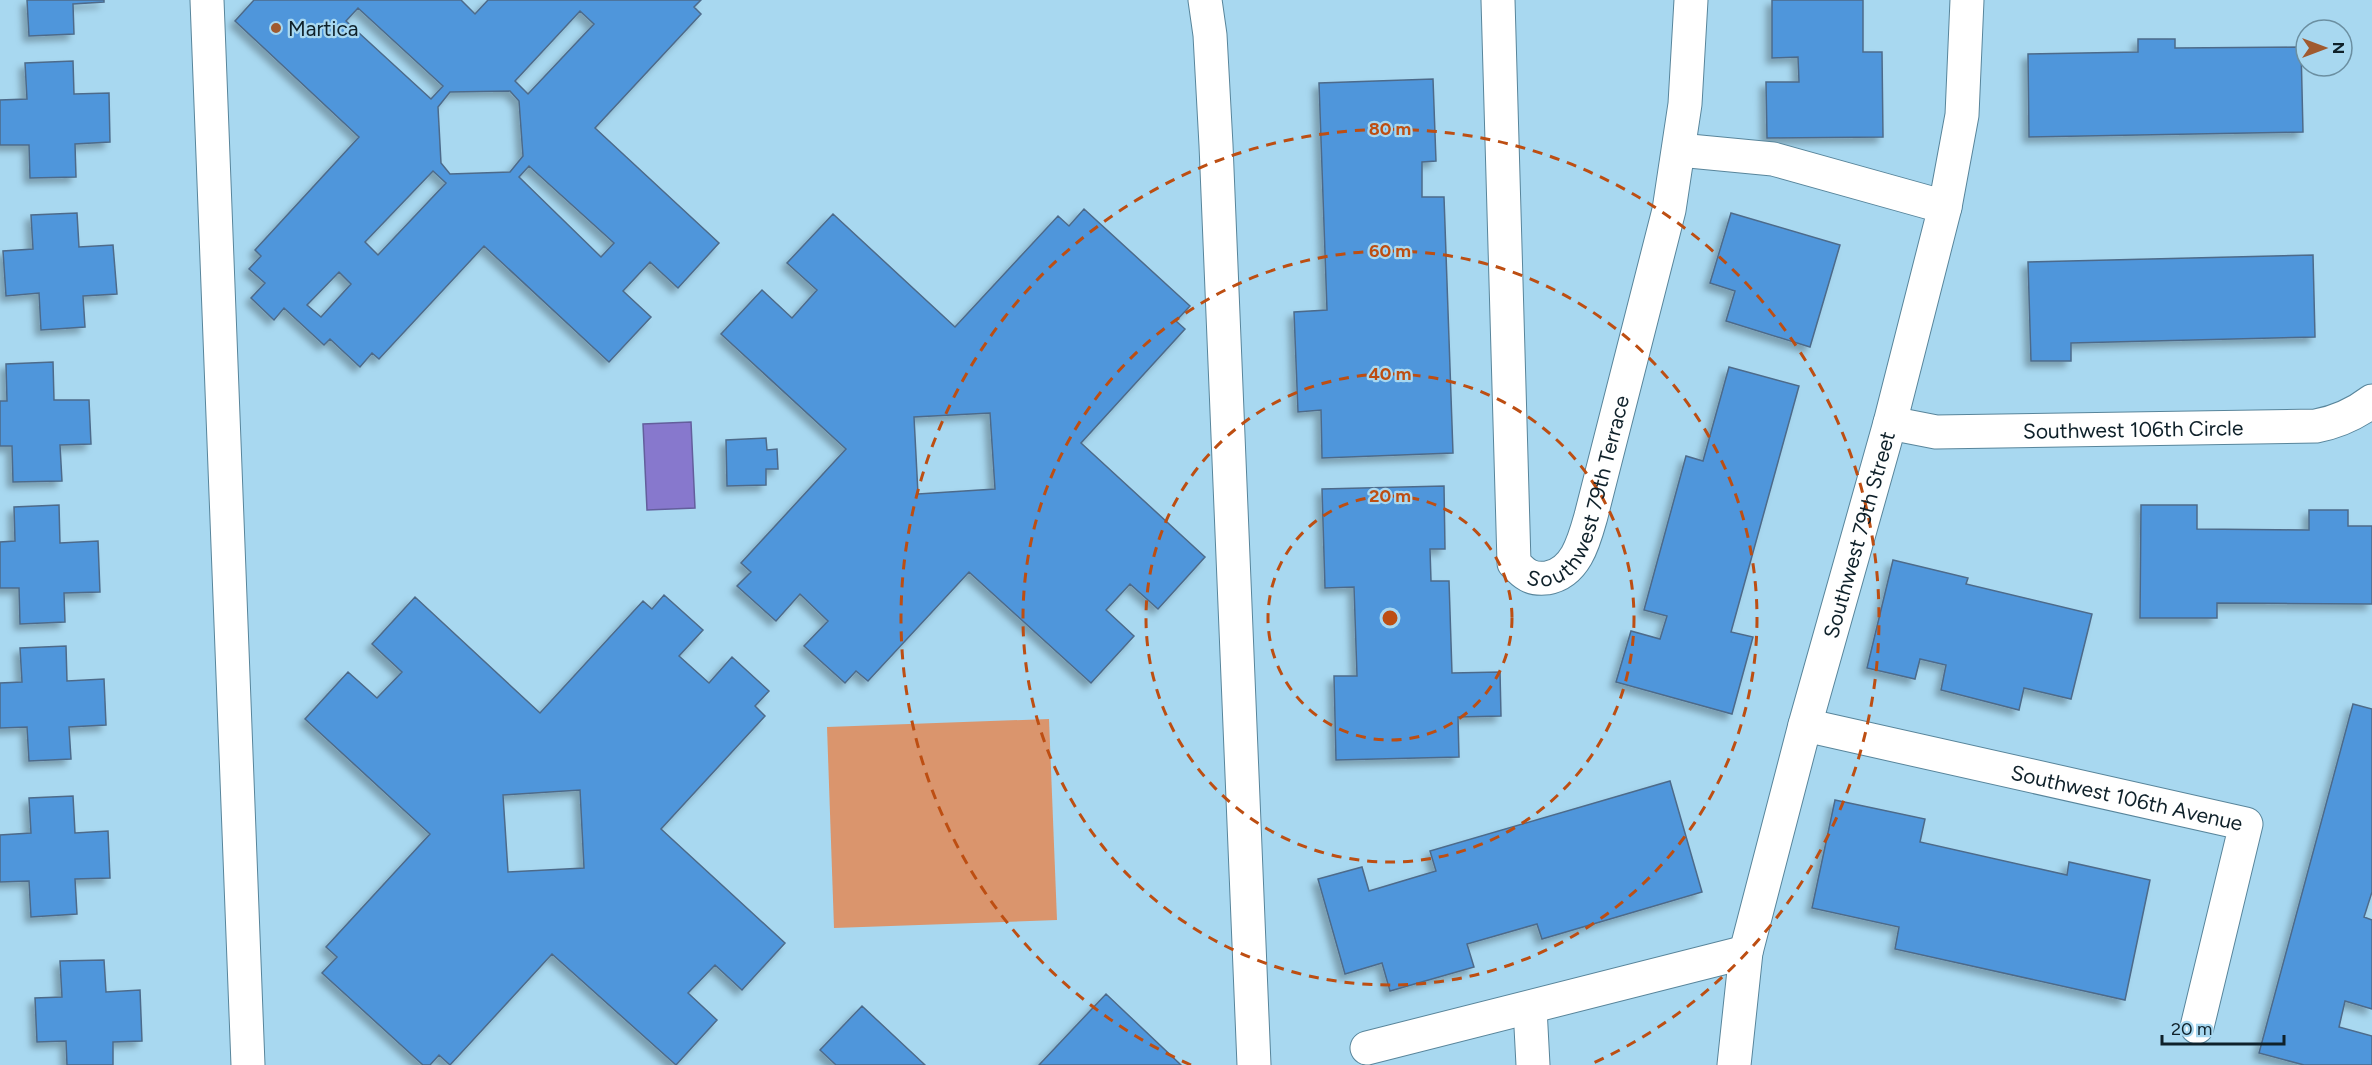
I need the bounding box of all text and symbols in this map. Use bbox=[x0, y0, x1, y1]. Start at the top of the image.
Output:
place label: Martica bbox=[288, 16, 358, 41]
north arrow bbox=[2294, 18, 2354, 78]
marker: Martica bbox=[269, 21, 283, 35]
text: N bbox=[2329, 42, 2348, 54]
text: 80 m bbox=[1369, 118, 1411, 140]
text: 60 m bbox=[1369, 240, 1411, 262]
text: 40 m bbox=[1368, 363, 1412, 385]
street label: Southwest 79th Terrace bbox=[1524, 392, 1634, 591]
street label: Southwest 106th Circle bbox=[2023, 415, 2244, 443]
street label: Southwest 79th Street bbox=[1818, 428, 1900, 641]
text: 20 m bbox=[1369, 485, 1411, 507]
centre of rings bbox=[1380, 608, 1400, 628]
street label: Southwest 106th Avenue bbox=[2009, 759, 2245, 835]
scale bar bbox=[2162, 1008, 2284, 1046]
text: 20 m bbox=[2171, 1018, 2212, 1040]

